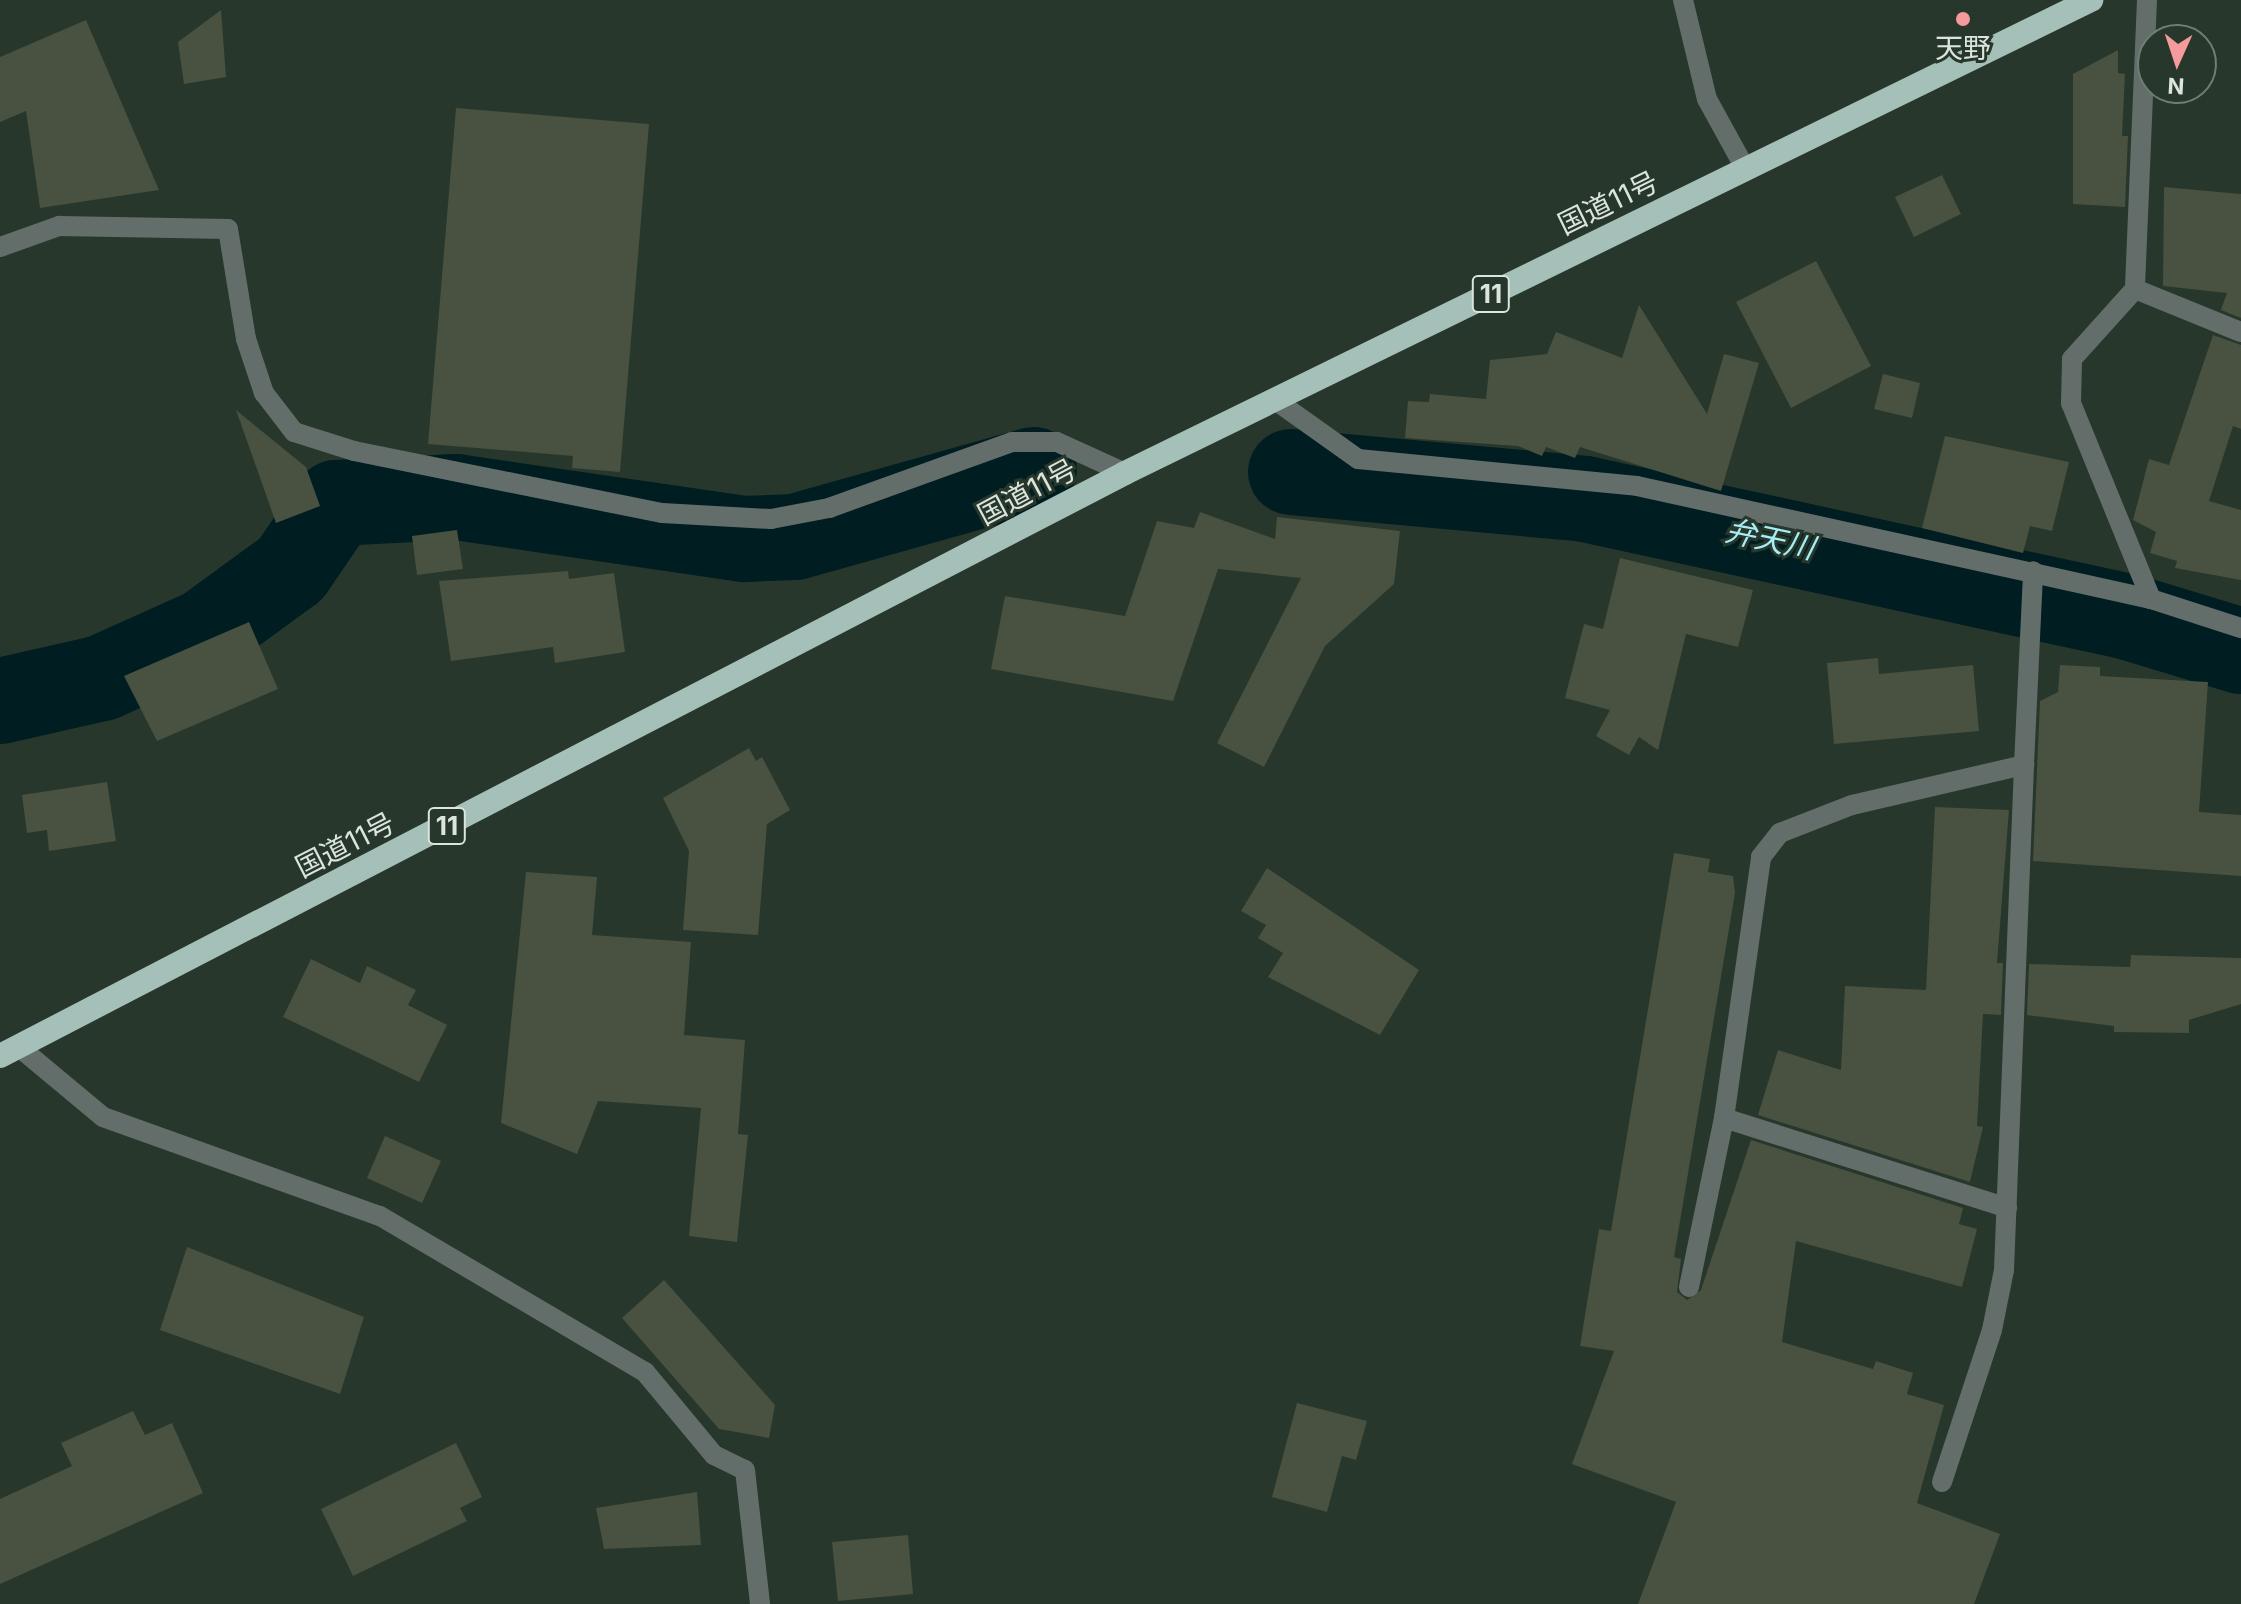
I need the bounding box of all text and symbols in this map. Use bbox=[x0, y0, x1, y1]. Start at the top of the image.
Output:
marker: 天野 bbox=[1954, 10, 1972, 28]
north arrow bbox=[2137, 24, 2217, 104]
place label: 天野 bbox=[1935, 31, 1991, 65]
text: N bbox=[2167, 73, 2185, 99]
street label: 国道11号 bbox=[1553, 164, 1663, 242]
road number: 11 bbox=[1471, 272, 1511, 316]
street label: 国道11号 bbox=[972, 452, 1082, 532]
water label: 弁天川 bbox=[1722, 512, 1818, 566]
road number: 11 bbox=[427, 804, 467, 848]
street label: 国道11号 bbox=[290, 806, 400, 884]

